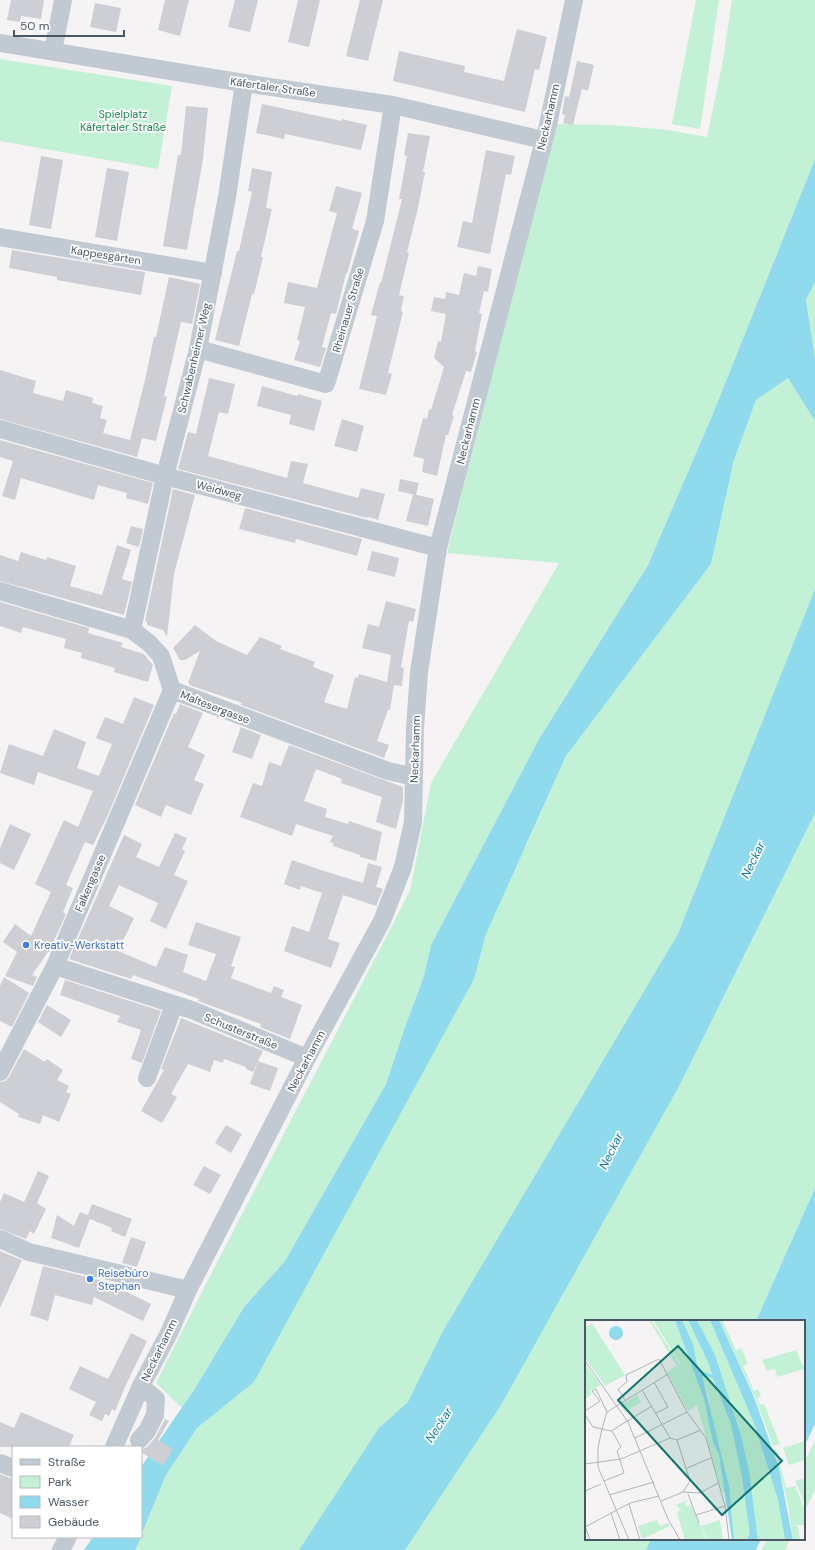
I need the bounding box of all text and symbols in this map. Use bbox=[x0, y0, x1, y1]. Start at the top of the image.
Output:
scale bar bbox=[14, 12, 124, 38]
text: 50 m bbox=[20, 18, 49, 34]
street label: Käfertaler Straße bbox=[229, 74, 317, 100]
street label: Neckarhamm bbox=[534, 82, 562, 152]
park label: Spielplatz Käfertaler Straße bbox=[80, 107, 166, 134]
street label: Kappesgärten bbox=[70, 243, 142, 267]
street label: Rheinauer Straße bbox=[329, 266, 367, 354]
street label: Schwabenheimer Weg bbox=[174, 301, 214, 415]
street label: Neckarhamm bbox=[453, 396, 483, 465]
street label: Weidweg bbox=[195, 477, 243, 503]
street label: Maltesergasse bbox=[178, 687, 252, 727]
street label: Neckarhamm bbox=[407, 715, 423, 783]
water label: Neckar bbox=[737, 838, 769, 881]
street label: Falkengasse bbox=[72, 852, 108, 914]
place label: Kreativ-Werkstatt bbox=[34, 938, 124, 952]
marker: Kreativ-Werkstatt bbox=[21, 940, 31, 950]
street label: Schusterstraße bbox=[202, 1010, 280, 1052]
street label: Neckarhamm bbox=[284, 1028, 328, 1094]
water label: Neckar bbox=[595, 1129, 627, 1172]
place label: Reisebüro Stephan bbox=[98, 1266, 148, 1293]
marker: Reisebüro Stephan bbox=[85, 1274, 95, 1284]
street label: Neckarhamm bbox=[138, 1316, 180, 1383]
inset map bbox=[585, 1320, 805, 1540]
water label: Neckar bbox=[422, 1404, 457, 1446]
legend bbox=[12, 1446, 142, 1538]
text: Straße bbox=[48, 1454, 85, 1470]
text: Park bbox=[48, 1474, 72, 1490]
text: Wasser bbox=[48, 1494, 89, 1510]
text: Gebäude bbox=[48, 1514, 99, 1530]

